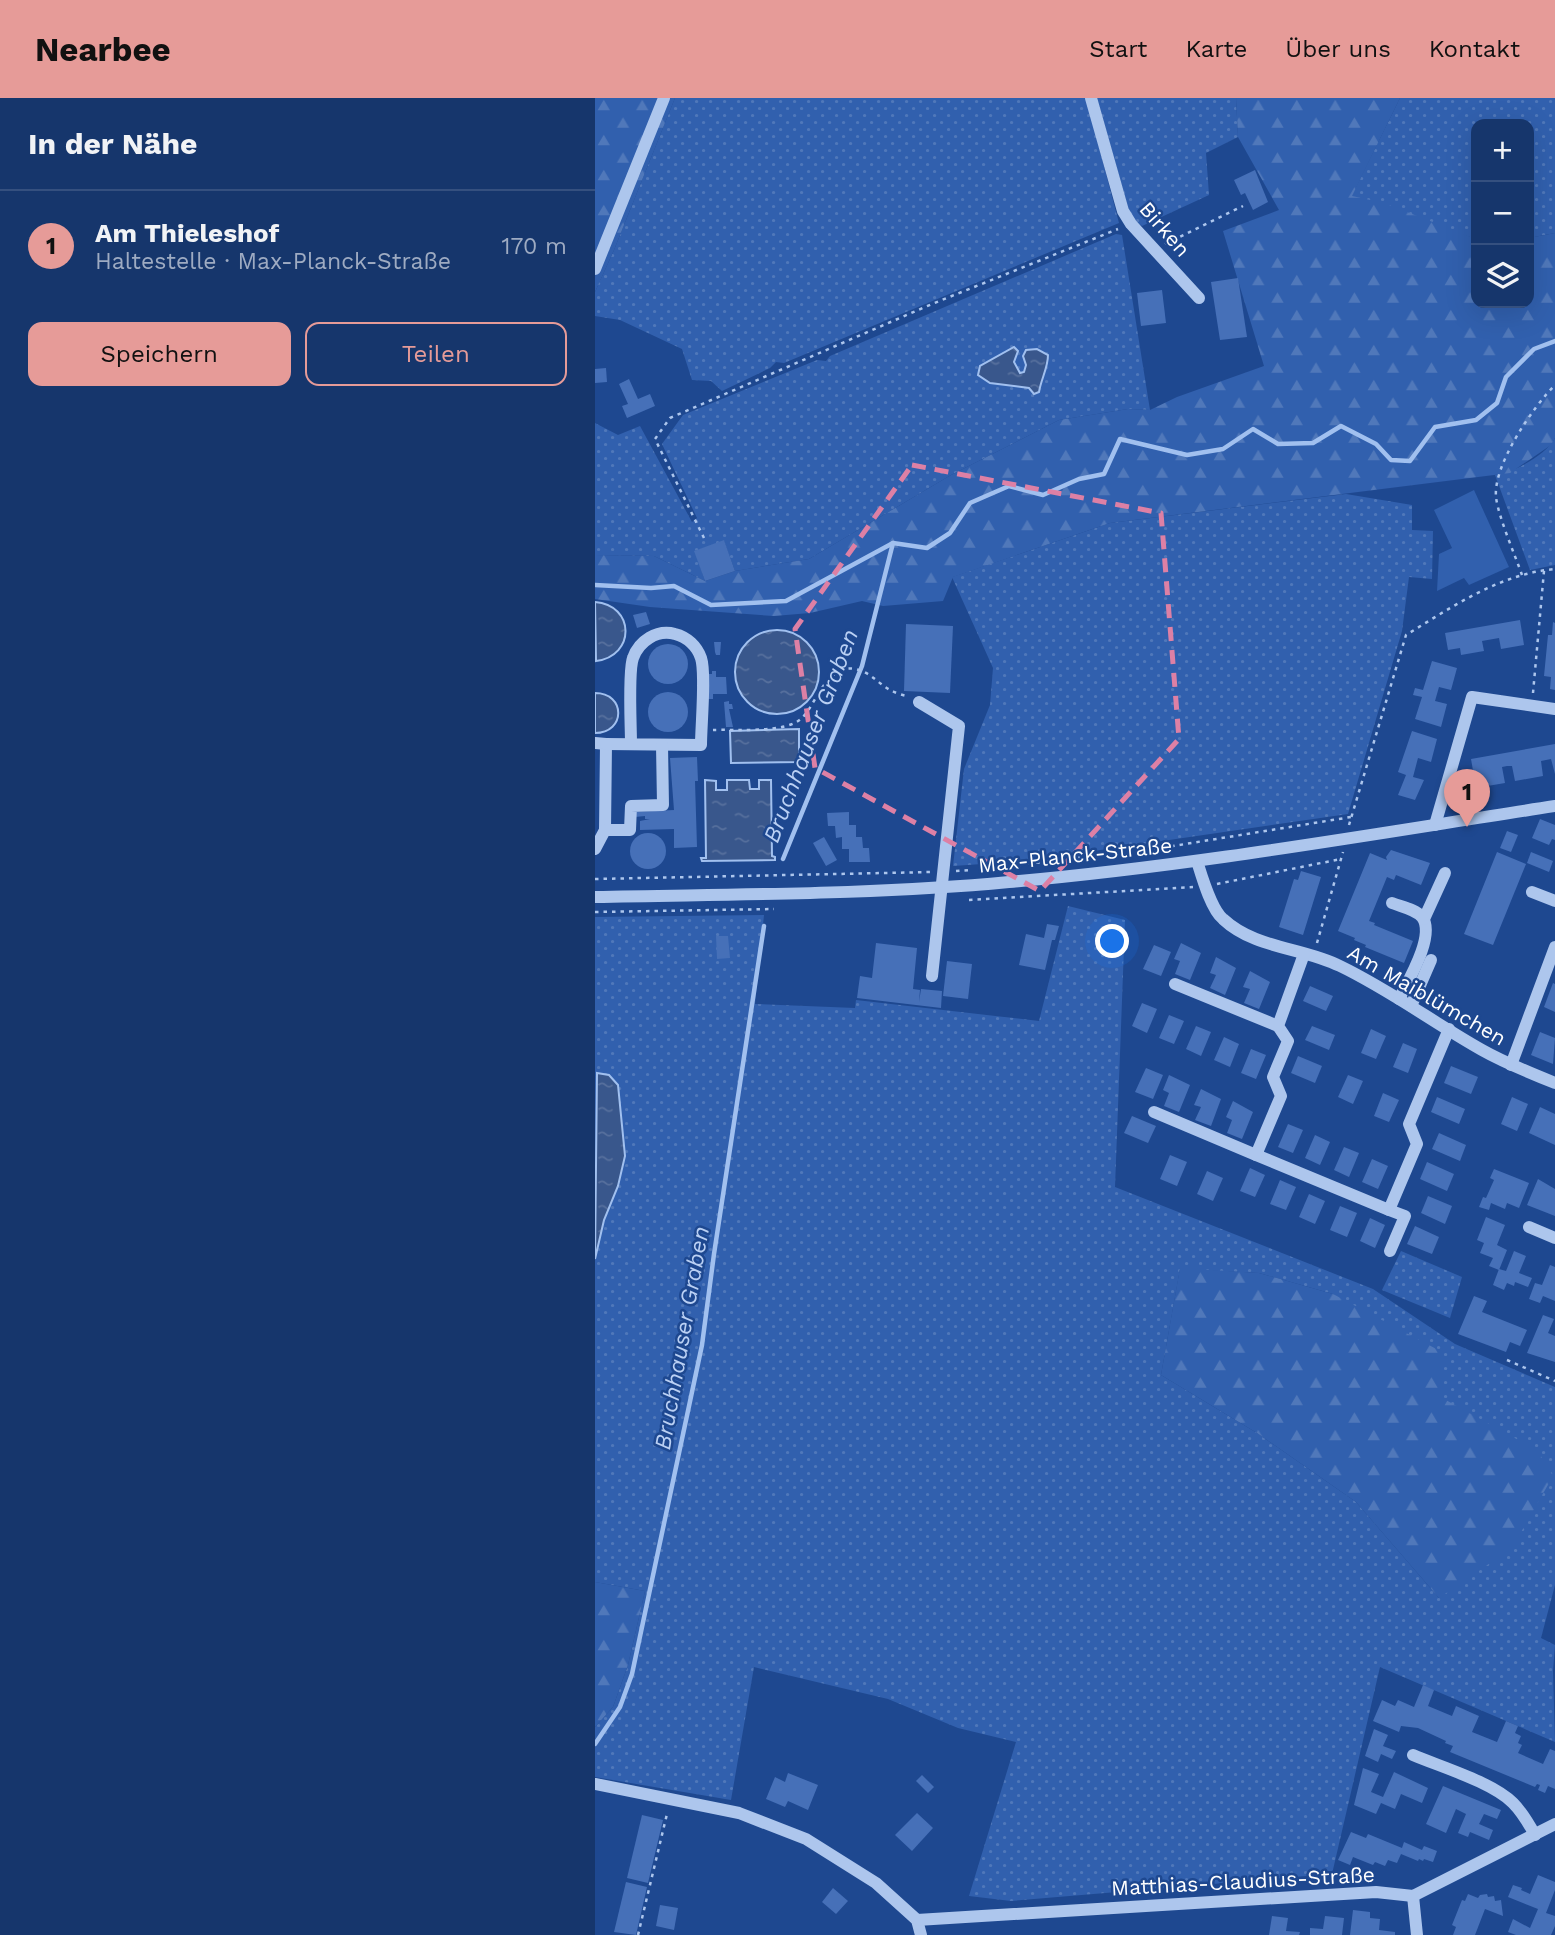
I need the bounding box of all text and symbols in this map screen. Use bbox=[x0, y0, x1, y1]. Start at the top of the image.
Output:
text: Nearbee bbox=[35, 30, 171, 69]
text: Start bbox=[1089, 35, 1147, 63]
text: Karte bbox=[1185, 35, 1247, 63]
text: Über uns bbox=[1285, 35, 1391, 63]
text: Kontakt bbox=[1429, 35, 1520, 63]
map controls bbox=[1471, 119, 1534, 308]
button: + bbox=[1471, 119, 1534, 182]
text: In der Nähe bbox=[28, 126, 197, 161]
button: − bbox=[1471, 182, 1534, 245]
street label: Birken bbox=[1134, 196, 1196, 262]
text: Am Thieleshof bbox=[95, 218, 279, 248]
text: 1 bbox=[46, 233, 56, 260]
text: 170 m bbox=[502, 233, 567, 260]
button: layers bbox=[1471, 245, 1534, 308]
text: Haltestelle · Max-Planck-Straße bbox=[95, 248, 451, 275]
button: Speichern bbox=[28, 322, 291, 386]
button: Teilen bbox=[305, 322, 567, 386]
water label: Bruchhauser Graben bbox=[758, 626, 864, 846]
pin: 1 bbox=[1444, 769, 1490, 827]
street label: Max-Planck-Straße bbox=[977, 832, 1173, 878]
your location bbox=[1095, 924, 1129, 958]
street label: Am Maiblümchen bbox=[1343, 939, 1511, 1051]
water label: Bruchhauser Graben bbox=[649, 1224, 715, 1452]
street label: Matthias-Claudius-Straße bbox=[1111, 1862, 1375, 1900]

